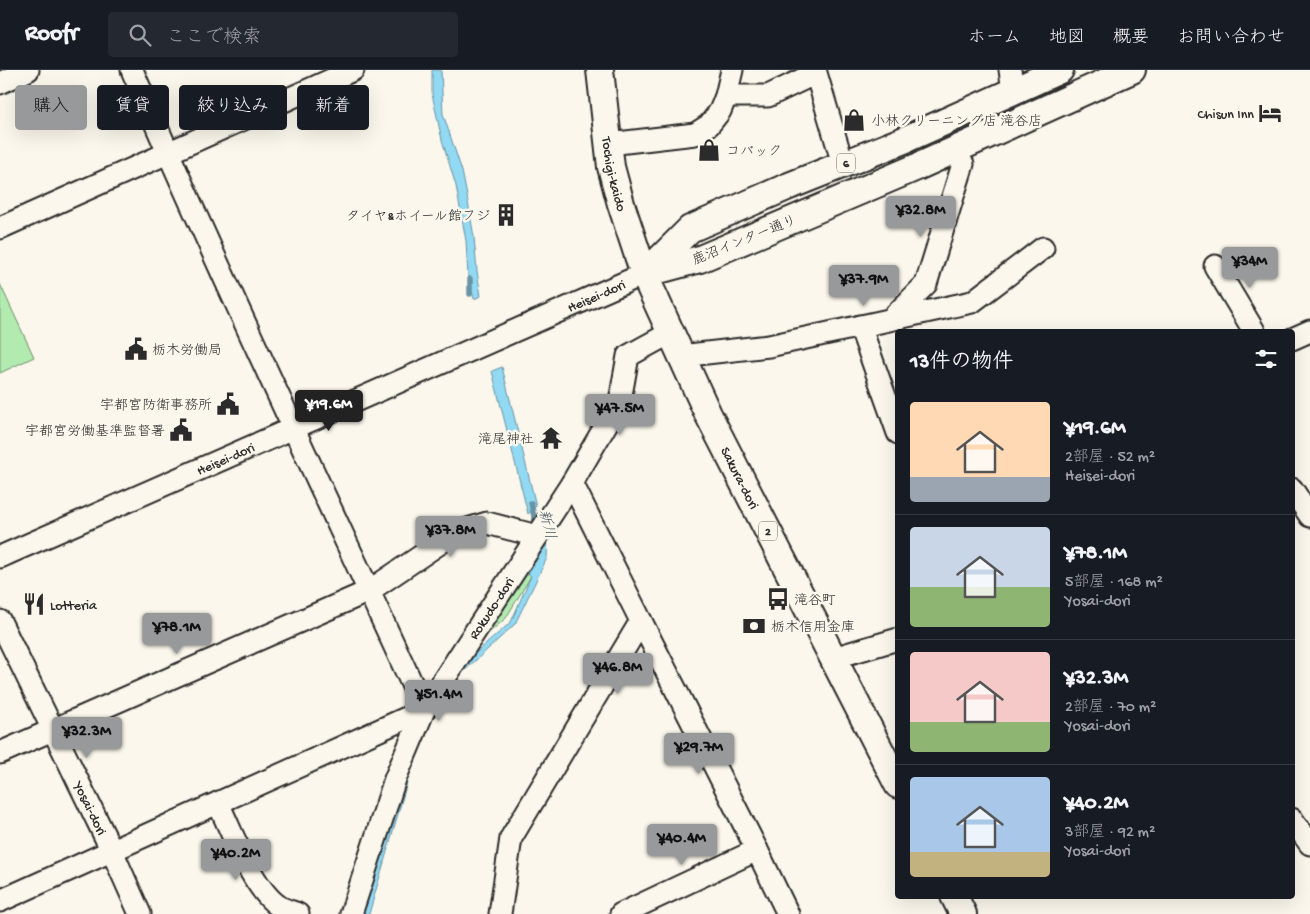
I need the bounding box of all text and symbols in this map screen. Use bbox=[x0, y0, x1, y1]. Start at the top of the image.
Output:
search box bbox=[108, 12, 458, 57]
text: Roofr bbox=[25, 20, 78, 49]
icon: search bbox=[126, 21, 154, 49]
text: ここで検索 bbox=[166, 27, 261, 50]
text: ホーム bbox=[968, 28, 1021, 49]
text: 地図 bbox=[1049, 28, 1085, 49]
text: 概要 bbox=[1113, 28, 1149, 49]
text: お問い合わせ bbox=[1177, 28, 1285, 49]
chip: 購入 bbox=[15, 85, 87, 130]
chip: 賃貸 bbox=[97, 85, 169, 130]
chip: 絞り込み bbox=[179, 85, 287, 130]
chip: 新着 bbox=[297, 85, 369, 130]
hotel icon: Chisun Inn bbox=[1257, 100, 1283, 126]
shop icon: 小林クリーニング店 滝谷店 bbox=[841, 107, 867, 133]
place label: Chisun Inn bbox=[1198, 107, 1254, 124]
place label: 小林クリーニング店 滝谷店 bbox=[871, 114, 1042, 131]
street label: Tochigi-kaido bbox=[597, 135, 629, 214]
shop icon: コバック bbox=[696, 137, 722, 163]
place label: コバック bbox=[726, 144, 782, 161]
road number: 6 bbox=[837, 154, 855, 172]
pin: ¥32.8M bbox=[880, 196, 962, 238]
building icon: タイヤ&ホイール館フジ bbox=[493, 202, 519, 228]
text: ¥32.8M bbox=[897, 202, 945, 221]
place label: タイヤ&ホイール館フジ bbox=[346, 209, 490, 226]
street label: 鹿沼インター通り bbox=[690, 213, 800, 270]
pin: ¥34M bbox=[1220, 246, 1280, 289]
text: ¥34M bbox=[1233, 253, 1267, 272]
pin: ¥37.9M bbox=[823, 264, 905, 307]
text: ¥37.9M bbox=[840, 271, 888, 290]
street label: Heisei-dori bbox=[565, 277, 629, 318]
public building icon: 栃木労働局 bbox=[123, 336, 149, 362]
place label: 栃木労働局 bbox=[152, 343, 222, 360]
icon: filters bbox=[1252, 345, 1280, 373]
text: 13件の物件 bbox=[910, 351, 1013, 376]
pin: ¥19.6M bbox=[288, 390, 370, 432]
public building icon: 宇都宮防衛事務所 bbox=[215, 391, 241, 417]
pin: ¥47.5M bbox=[579, 394, 661, 436]
text: ¥19.6M bbox=[306, 396, 352, 415]
place label: 宇都宮防衛事務所 bbox=[100, 398, 212, 415]
text: ¥47.5M bbox=[596, 400, 644, 419]
public building icon: 宇都宮労働基準監督署 bbox=[168, 417, 194, 443]
text: ¥19.6M bbox=[1065, 417, 1126, 442]
icon: home bbox=[950, 422, 1010, 482]
place label: 宇都宮労働基準監督署 bbox=[25, 424, 165, 441]
temple icon: 滝尾神社 bbox=[538, 425, 564, 451]
place label: 滝尾神社 bbox=[478, 432, 534, 449]
street label: Heisei-dori bbox=[195, 440, 258, 480]
street label: Sakura-dori bbox=[715, 445, 761, 513]
text: 2部屋 · 52 m² bbox=[1065, 449, 1155, 468]
text: Heisei-dori bbox=[1065, 468, 1135, 487]
water label: 新川 bbox=[534, 508, 558, 541]
pin: ¥37.8M bbox=[410, 516, 492, 558]
text: ¥37.8M bbox=[427, 522, 475, 541]
road number: 2 bbox=[759, 522, 777, 541]
text: ¥78.1M bbox=[1065, 542, 1127, 567]
icon: home bbox=[950, 547, 1010, 607]
text: 5部屋 · 168 m² bbox=[1065, 574, 1163, 593]
street label: Rokudo-dori bbox=[466, 575, 519, 643]
bus stop icon: 滝谷町 bbox=[765, 586, 791, 612]
restaurant icon: Lotteria bbox=[21, 591, 47, 617]
place label: 滝谷町 bbox=[794, 593, 836, 610]
text: Yosai-dori bbox=[1065, 593, 1131, 612]
place label: Lotteria bbox=[50, 598, 98, 615]
pin: ¥78.1M bbox=[136, 612, 218, 655]
bank icon: 栃木信用金庫 bbox=[741, 613, 767, 639]
text: ¥78.1M bbox=[153, 619, 201, 638]
place label: 栃木信用金庫 bbox=[771, 620, 855, 637]
pin: ¥46.8M bbox=[577, 652, 659, 695]
text: ¥46.8M bbox=[594, 659, 642, 678]
text: ¥32.3M bbox=[1065, 667, 1128, 692]
icon: home bbox=[950, 672, 1010, 732]
pin: ¥51.4M bbox=[398, 680, 480, 722]
text: ¥51.4M bbox=[416, 686, 462, 705]
text: 2部屋 · 70 m² bbox=[1065, 699, 1156, 718]
pin: ¥32.3M bbox=[46, 716, 128, 759]
text: Yosai-dori bbox=[1065, 718, 1131, 737]
text: ¥32.3M bbox=[63, 723, 111, 742]
pin: ¥29.7M bbox=[658, 732, 740, 775]
text: ¥29.7M bbox=[675, 739, 723, 758]
street label: Yosai-dori bbox=[68, 778, 109, 839]
text: ¥40.2M bbox=[1065, 792, 1128, 817]
icon: home bbox=[950, 797, 1010, 857]
pin: ¥40.4M bbox=[641, 824, 723, 866]
text: 3部屋 · 92 m² bbox=[1065, 824, 1155, 843]
text: ¥40.4M bbox=[658, 830, 706, 849]
pin: ¥40.2M bbox=[195, 838, 277, 881]
text: Yosai-dori bbox=[1065, 843, 1131, 862]
text: ¥40.2M bbox=[212, 845, 260, 864]

